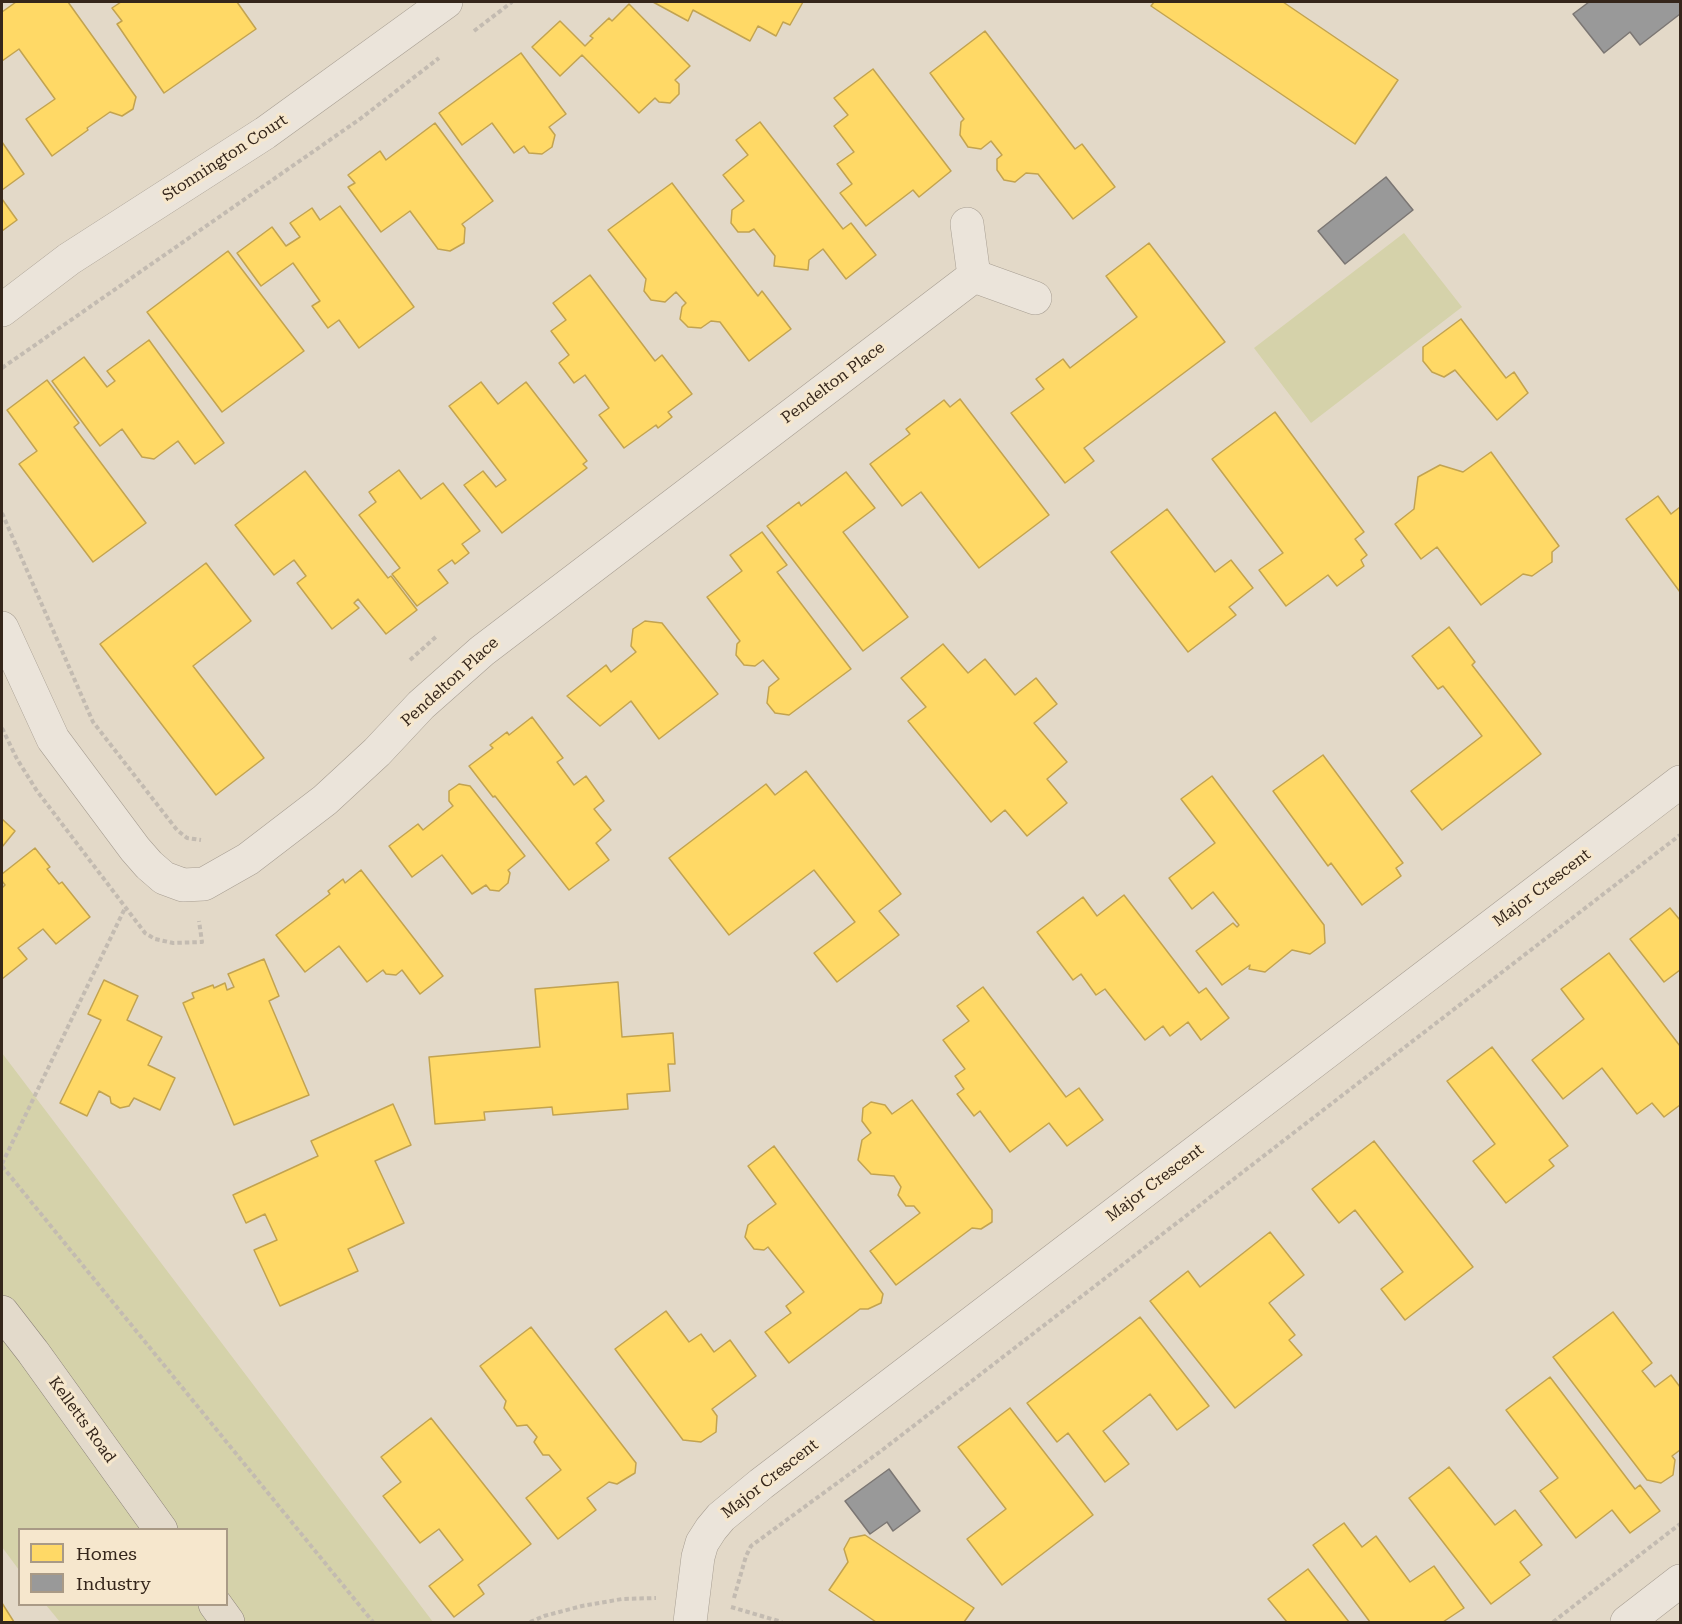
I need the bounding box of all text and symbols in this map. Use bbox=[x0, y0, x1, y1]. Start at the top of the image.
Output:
street label: Stonnington Court bbox=[159, 110, 291, 206]
street label: Pendelton Place bbox=[778, 338, 888, 428]
street label: Pendelton Place bbox=[397, 633, 503, 731]
street label: Major Crescent bbox=[1489, 845, 1595, 931]
street label: Major Crescent bbox=[1102, 1140, 1208, 1226]
street label: Kelletts Road bbox=[44, 1373, 120, 1467]
street label: Major Crescent bbox=[718, 1435, 822, 1523]
legend bbox=[18, 1528, 228, 1606]
text: Homes bbox=[76, 1543, 137, 1564]
text: Industry bbox=[76, 1573, 151, 1594]

